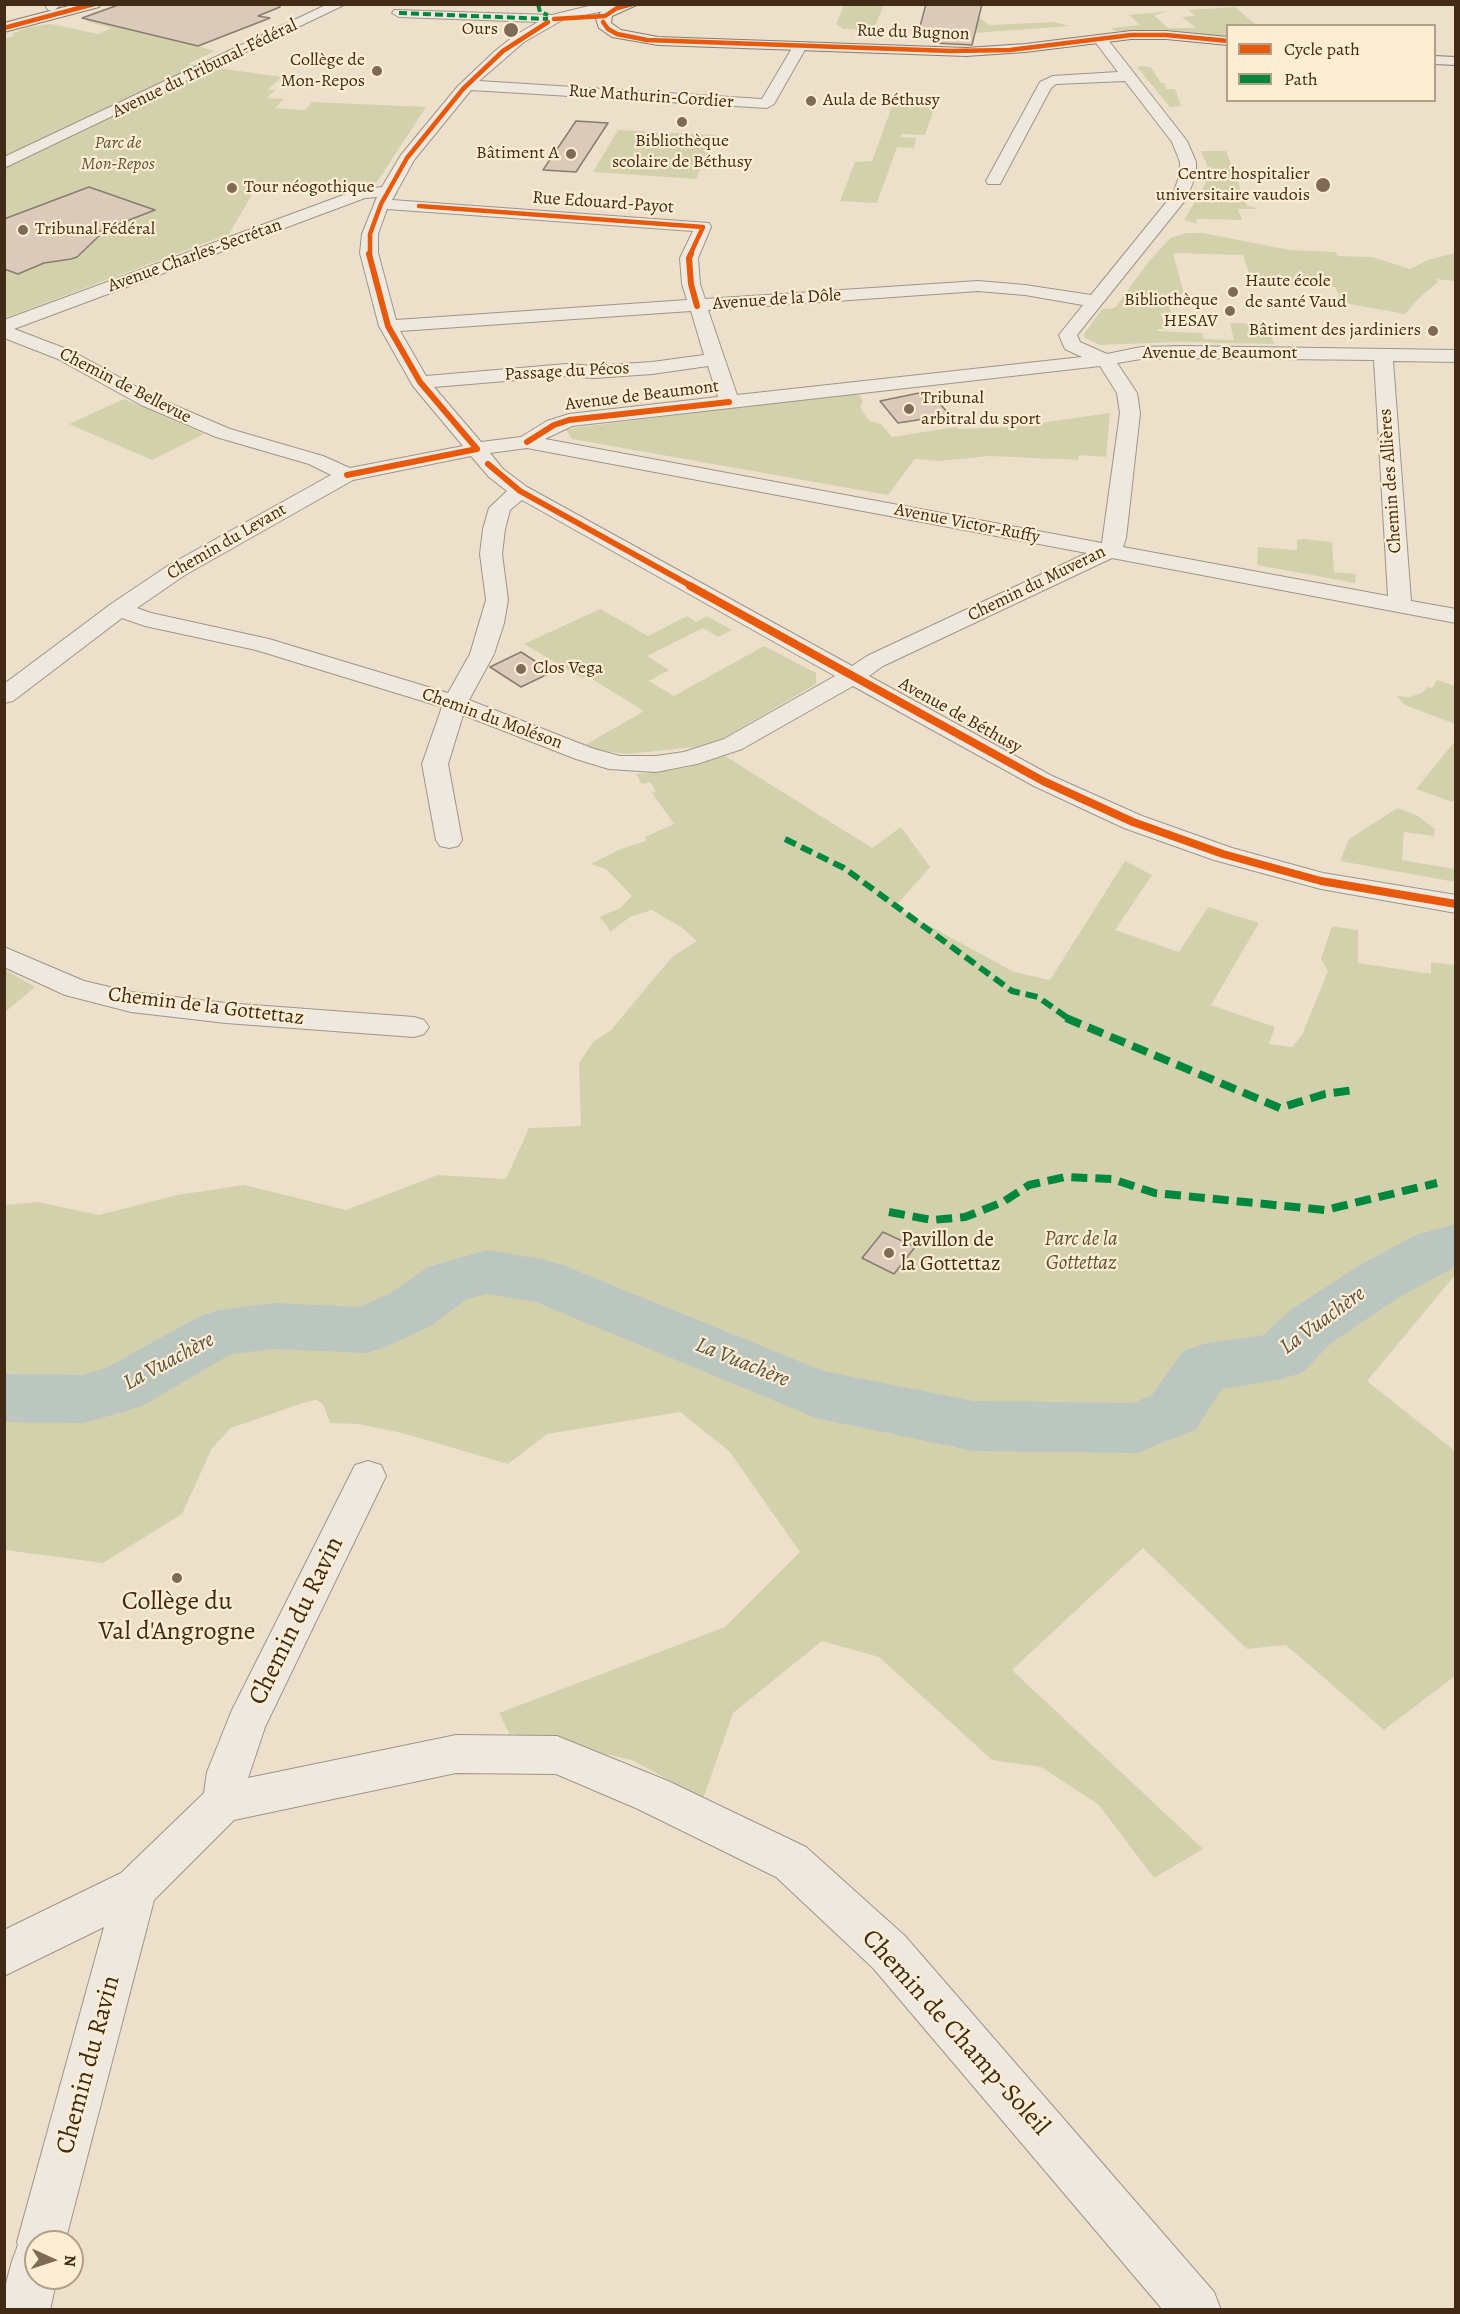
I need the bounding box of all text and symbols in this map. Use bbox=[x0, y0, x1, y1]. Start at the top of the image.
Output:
street label: Avenue du Tribunal-Fédéral bbox=[109, 15, 301, 123]
place label: Ours bbox=[462, 19, 498, 41]
street label: Rue du Bugnon bbox=[856, 20, 970, 46]
marker: Ours bbox=[502, 21, 520, 39]
legend bbox=[1226, 24, 1436, 102]
text: Cycle path bbox=[1284, 37, 1360, 61]
place label: Collège de Mon-Repos bbox=[281, 50, 365, 92]
marker: Collège de Mon-Repos bbox=[370, 64, 384, 78]
text: Path bbox=[1284, 67, 1318, 91]
street label: Rue Mathurin-Cordier bbox=[568, 80, 734, 114]
place label: Aula de Béthusy bbox=[823, 90, 940, 112]
marker: Aula de Béthusy bbox=[804, 94, 818, 108]
marker: Bibliothèque scolaire de Béthusy bbox=[675, 115, 689, 129]
place label: Bibliothèque scolaire de Béthusy bbox=[612, 131, 752, 174]
park label: Parc de Mon-Repos bbox=[81, 133, 155, 176]
place label: Bâtiment A bbox=[476, 143, 559, 165]
marker: Bâtiment A bbox=[564, 147, 578, 161]
place label: Centre hospitalier universitaire vaudois bbox=[1156, 164, 1310, 207]
marker: Centre hospitalier universitaire vaudois bbox=[1314, 176, 1332, 194]
place label: Tour néogothique bbox=[244, 177, 374, 199]
marker: Tour néogothique bbox=[225, 181, 239, 195]
street label: Rue Edouard-Payot bbox=[532, 187, 674, 219]
street label: Avenue Charles-Secrétan bbox=[105, 214, 285, 298]
place label: Tribunal Fédéral bbox=[35, 219, 155, 241]
marker: Tribunal Fédéral bbox=[16, 223, 30, 237]
place label: Haute école de santé Vaud bbox=[1245, 271, 1347, 314]
street label: Avenue de la Dôle bbox=[712, 285, 842, 315]
marker: Haute école de santé Vaud bbox=[1226, 285, 1240, 299]
place label: Bibliothèque HESAV bbox=[1124, 290, 1218, 332]
marker: Bibliothèque HESAV bbox=[1223, 304, 1237, 318]
place label: Bâtiment des jardiniers bbox=[1248, 320, 1421, 342]
marker: Bâtiment des jardiniers bbox=[1426, 324, 1440, 338]
street label: Chemin de Bellevue bbox=[55, 343, 195, 429]
street label: Avenue de Beaumont bbox=[1143, 343, 1297, 365]
street label: Passage du Pécos bbox=[504, 358, 630, 386]
street label: Avenue de Beaumont bbox=[564, 376, 720, 416]
place label: Tribunal arbitral du sport bbox=[921, 388, 1041, 430]
marker: Tribunal arbitral du sport bbox=[902, 402, 916, 416]
street label: Chemin des Allières bbox=[1375, 408, 1407, 554]
street label: Chemin du Levant bbox=[163, 499, 291, 585]
street label: Avenue Victor-Ruffy bbox=[893, 499, 1041, 549]
street label: Chemin du Muveran bbox=[965, 541, 1109, 627]
place label: Clos Vega bbox=[533, 658, 603, 680]
marker: Clos Vega bbox=[514, 662, 528, 676]
street label: Avenue de Béthusy bbox=[895, 673, 1025, 759]
street label: Chemin du Moléson bbox=[419, 684, 565, 754]
street label: Chemin de la Gottettaz bbox=[107, 982, 305, 1032]
park label: Parc de la Gottettaz bbox=[1044, 1227, 1118, 1277]
place label: Pavillon de la Gottettaz bbox=[901, 1228, 1001, 1278]
marker: Pavillon de la Gottettaz bbox=[882, 1246, 896, 1260]
water label: La Vuachère bbox=[1275, 1281, 1371, 1361]
water label: La Vuachère bbox=[119, 1327, 219, 1397]
water label: La Vuachère bbox=[691, 1332, 793, 1394]
street label: Chemin du Ravin bbox=[243, 1532, 351, 1710]
marker: Collège du Val d'Angrogne bbox=[170, 1571, 184, 1585]
place label: Collège du Val d'Angrogne bbox=[99, 1587, 255, 1648]
street label: Chemin de Champ-Soleil bbox=[854, 1924, 1056, 2142]
street label: Chemin du Ravin bbox=[50, 1972, 128, 2158]
north arrow bbox=[24, 2230, 84, 2290]
text: N bbox=[59, 2254, 81, 2267]

